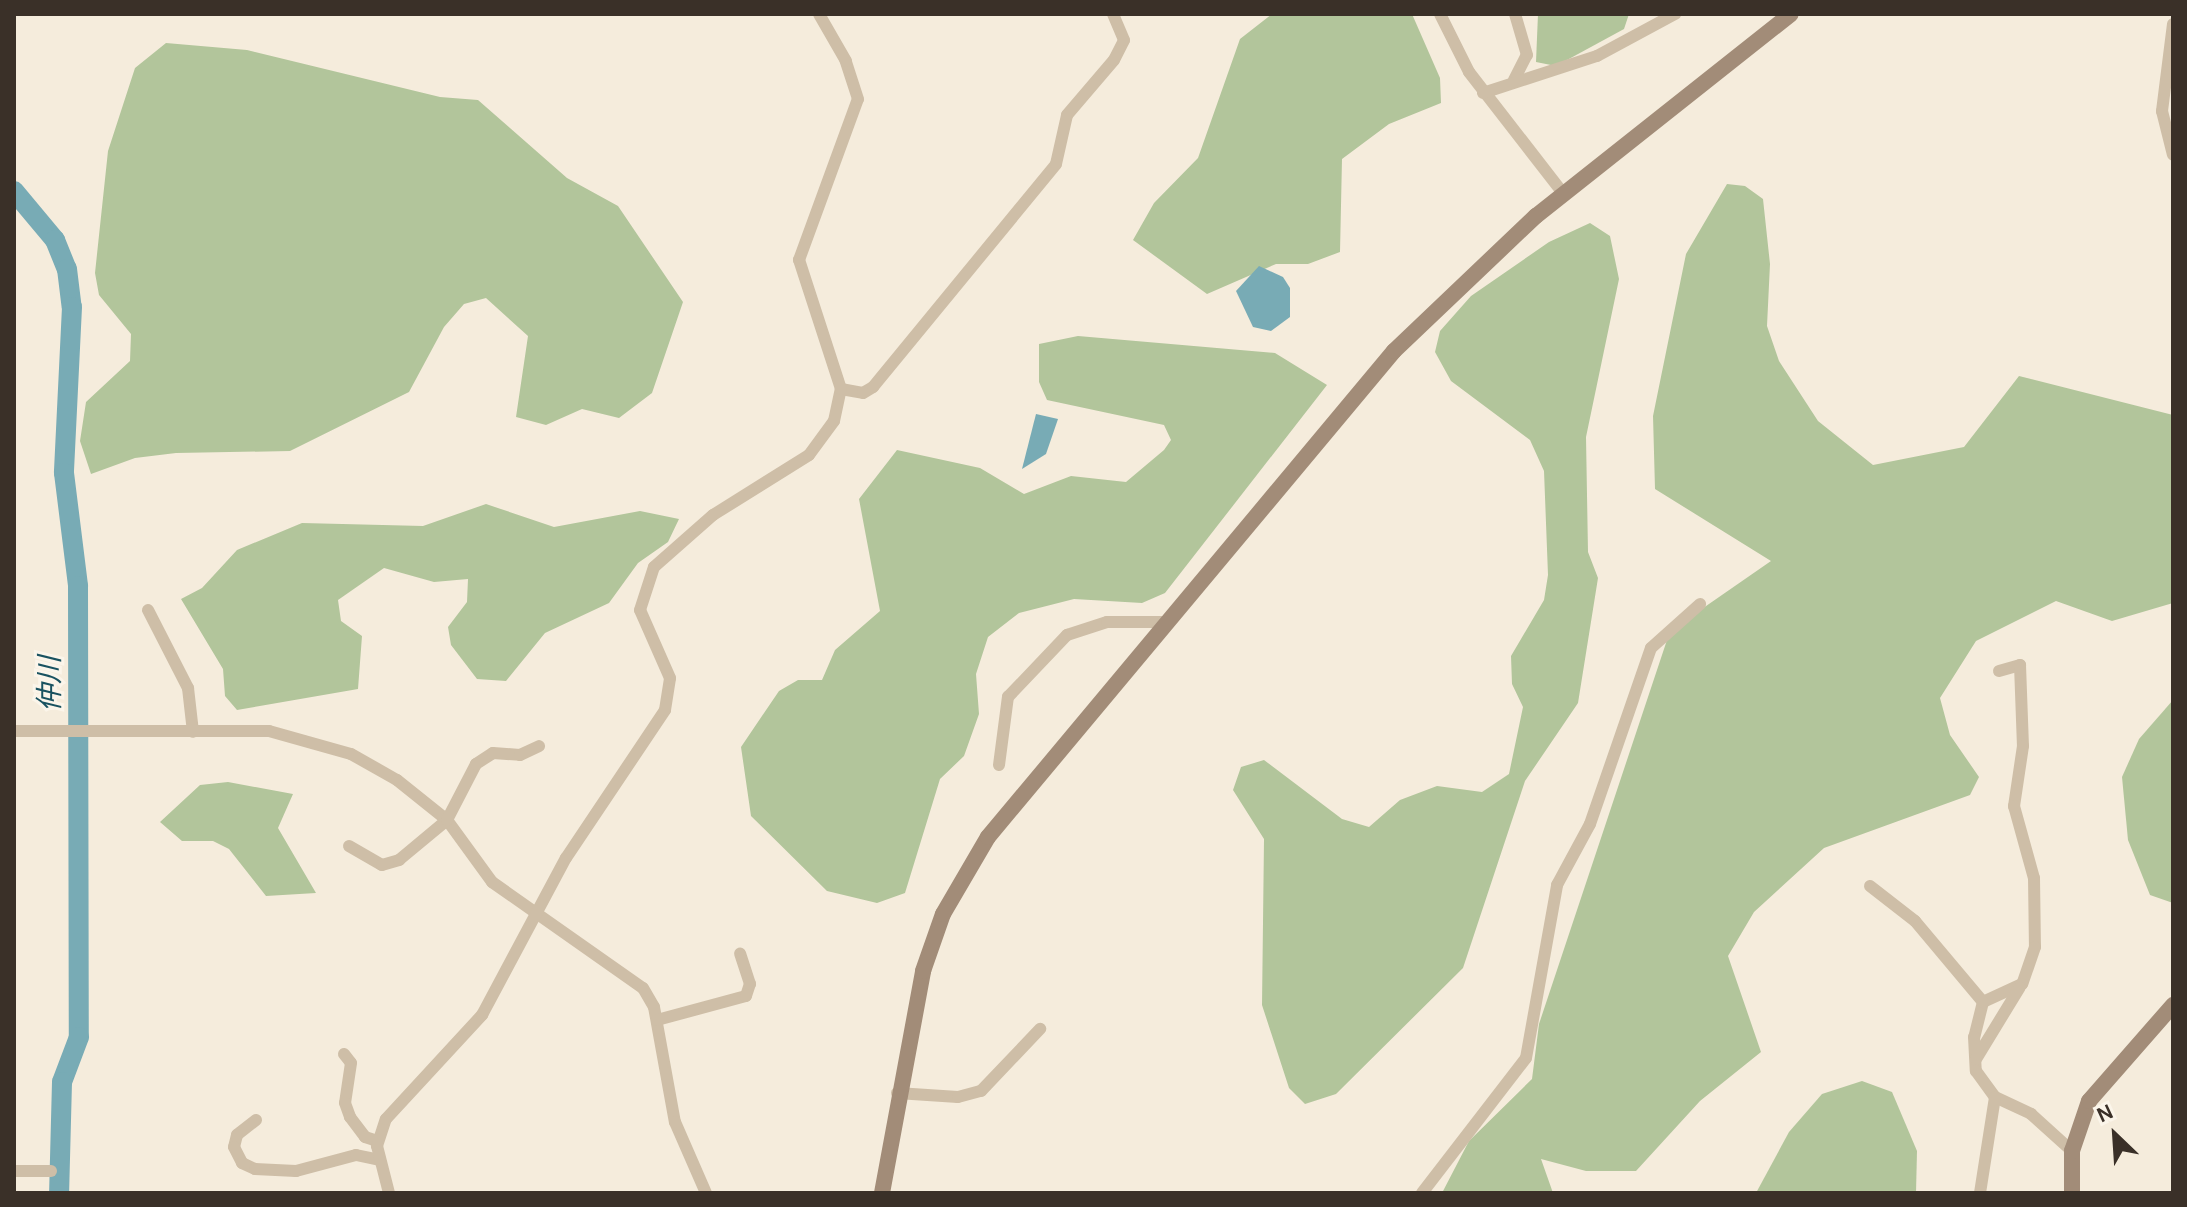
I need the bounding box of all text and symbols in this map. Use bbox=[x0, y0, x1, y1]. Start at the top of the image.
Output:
water label: 仲川 bbox=[33, 656, 67, 712]
north arrow bbox=[2075, 1095, 2155, 1175]
text: N bbox=[2092, 1098, 2118, 1128]

